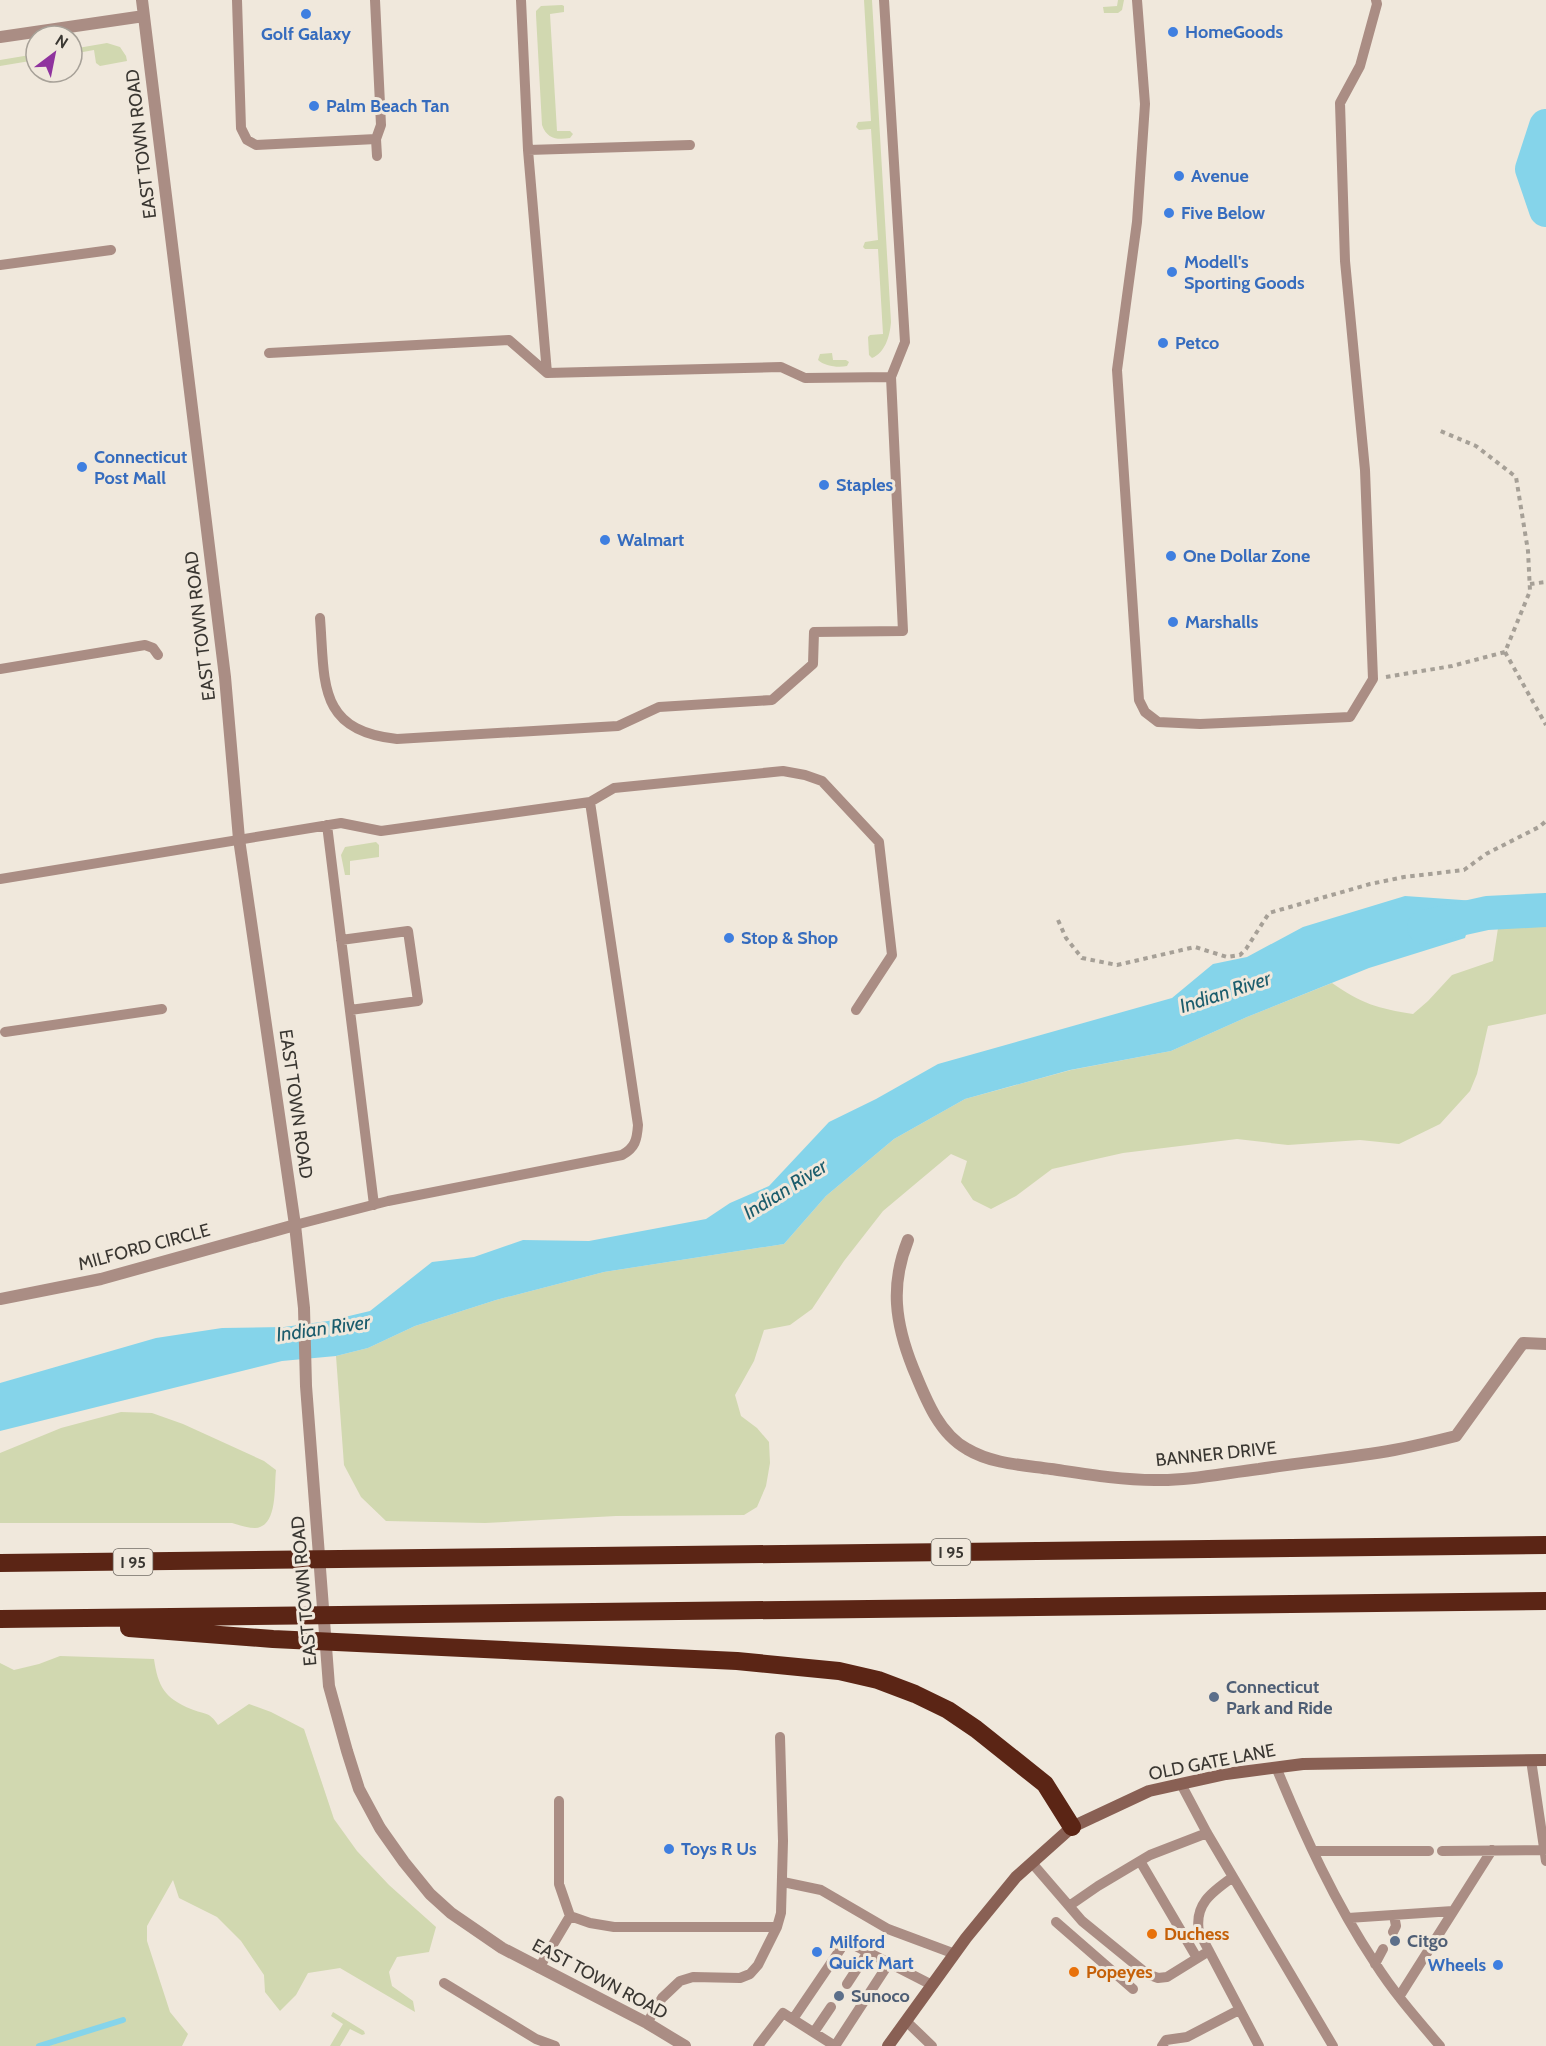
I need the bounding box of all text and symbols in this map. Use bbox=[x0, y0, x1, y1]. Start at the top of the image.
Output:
marker: Golf Galaxy bbox=[299, 7, 313, 21]
place label: HomeGoods bbox=[1185, 21, 1284, 43]
place label: Golf Galaxy bbox=[261, 23, 351, 45]
north arrow bbox=[24, 24, 84, 84]
marker: HomeGoods bbox=[1166, 25, 1180, 39]
text: N bbox=[52, 31, 72, 53]
street label: EAST TOWN ROAD bbox=[121, 68, 161, 220]
place label: Palm Beach Tan bbox=[326, 95, 449, 117]
marker: Palm Beach Tan bbox=[307, 99, 321, 113]
place label: Avenue bbox=[1191, 165, 1249, 187]
marker: Avenue bbox=[1172, 169, 1186, 183]
place label: Five Below bbox=[1181, 202, 1265, 224]
marker: Five Below bbox=[1162, 206, 1176, 220]
place label: Modell's Sporting Goods bbox=[1184, 251, 1305, 294]
marker: Modell's Sporting Goods bbox=[1165, 265, 1179, 279]
place label: Petco bbox=[1175, 332, 1219, 354]
marker: Petco bbox=[1156, 336, 1170, 350]
place label: Connecticut Post Mall bbox=[94, 446, 187, 489]
marker: Connecticut Post Mall bbox=[75, 460, 89, 474]
place label: Staples bbox=[836, 474, 894, 496]
marker: Staples bbox=[817, 478, 831, 492]
place label: Walmart bbox=[617, 529, 684, 551]
marker: Walmart bbox=[598, 533, 612, 547]
place label: One Dollar Zone bbox=[1183, 545, 1310, 567]
marker: One Dollar Zone bbox=[1164, 549, 1178, 563]
street label: EAST TOWN ROAD bbox=[180, 550, 220, 702]
place label: Marshalls bbox=[1185, 611, 1259, 633]
marker: Marshalls bbox=[1166, 615, 1180, 629]
place label: Stop & Shop bbox=[741, 927, 838, 949]
marker: Stop & Shop bbox=[722, 931, 736, 945]
water label: Indian River bbox=[1176, 966, 1274, 1018]
street label: EAST TOWN ROAD bbox=[275, 1028, 317, 1180]
water label: Indian River bbox=[739, 1153, 832, 1224]
street label: MILFORD CIRCLE bbox=[76, 1219, 212, 1275]
water label: Indian River bbox=[275, 1309, 372, 1346]
street label: BANNER DRIVE bbox=[1154, 1437, 1278, 1471]
street label: EAST TOWN ROAD bbox=[286, 1515, 322, 1667]
road number: I 95 bbox=[932, 1539, 970, 1565]
road number: I 95 bbox=[114, 1549, 152, 1575]
place label: Connecticut Park and Ride bbox=[1226, 1676, 1332, 1719]
marker: Connecticut Park and Ride bbox=[1207, 1690, 1221, 1704]
street label: OLD GATE LANE bbox=[1147, 1739, 1277, 1785]
place label: Toys R Us bbox=[681, 1838, 757, 1860]
marker: Toys R Us bbox=[662, 1842, 676, 1856]
place label: Duchess bbox=[1164, 1923, 1230, 1945]
marker: Duchess bbox=[1145, 1927, 1159, 1941]
place label: Citgo bbox=[1407, 1930, 1448, 1952]
place label: Milford Quick Mart bbox=[829, 1931, 914, 1974]
street label: EAST TOWN ROAD bbox=[528, 1934, 672, 2024]
marker: Citgo bbox=[1388, 1934, 1402, 1948]
marker: Milford Quick Mart bbox=[810, 1945, 824, 1959]
place label: Wheels bbox=[1428, 1954, 1486, 1976]
marker: Wheels bbox=[1491, 1958, 1505, 1972]
place label: Popeyes bbox=[1086, 1961, 1153, 1983]
marker: Popeyes bbox=[1067, 1965, 1081, 1979]
place label: Sunoco bbox=[851, 1985, 910, 2007]
marker: Sunoco bbox=[832, 1989, 846, 2003]

